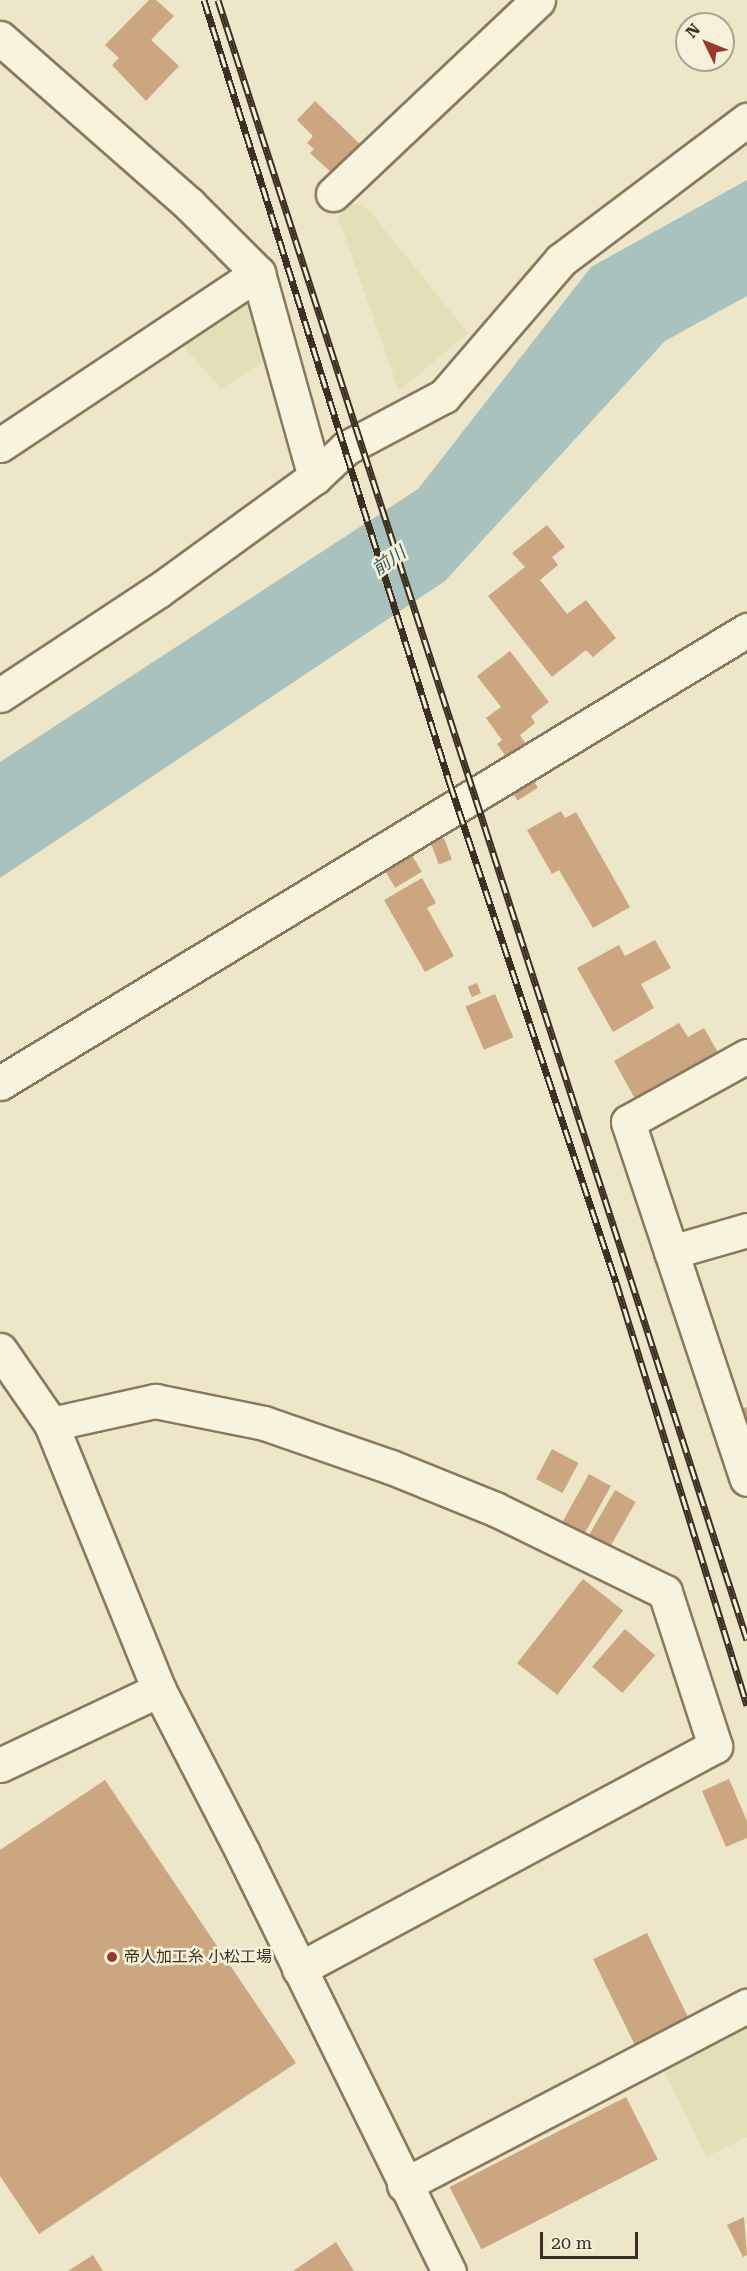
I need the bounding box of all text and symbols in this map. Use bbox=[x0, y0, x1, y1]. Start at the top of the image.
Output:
north arrow bbox=[675, 12, 735, 72]
text: N bbox=[682, 20, 704, 42]
water label: 前川 bbox=[368, 542, 410, 580]
place label: 帝人加工糸 小松工場 bbox=[124, 1947, 272, 1967]
marker: 帝人加工糸 小松工場 bbox=[105, 1950, 119, 1964]
scale bar bbox=[543, 2220, 640, 2258]
text: 20 m bbox=[551, 2232, 592, 2253]

